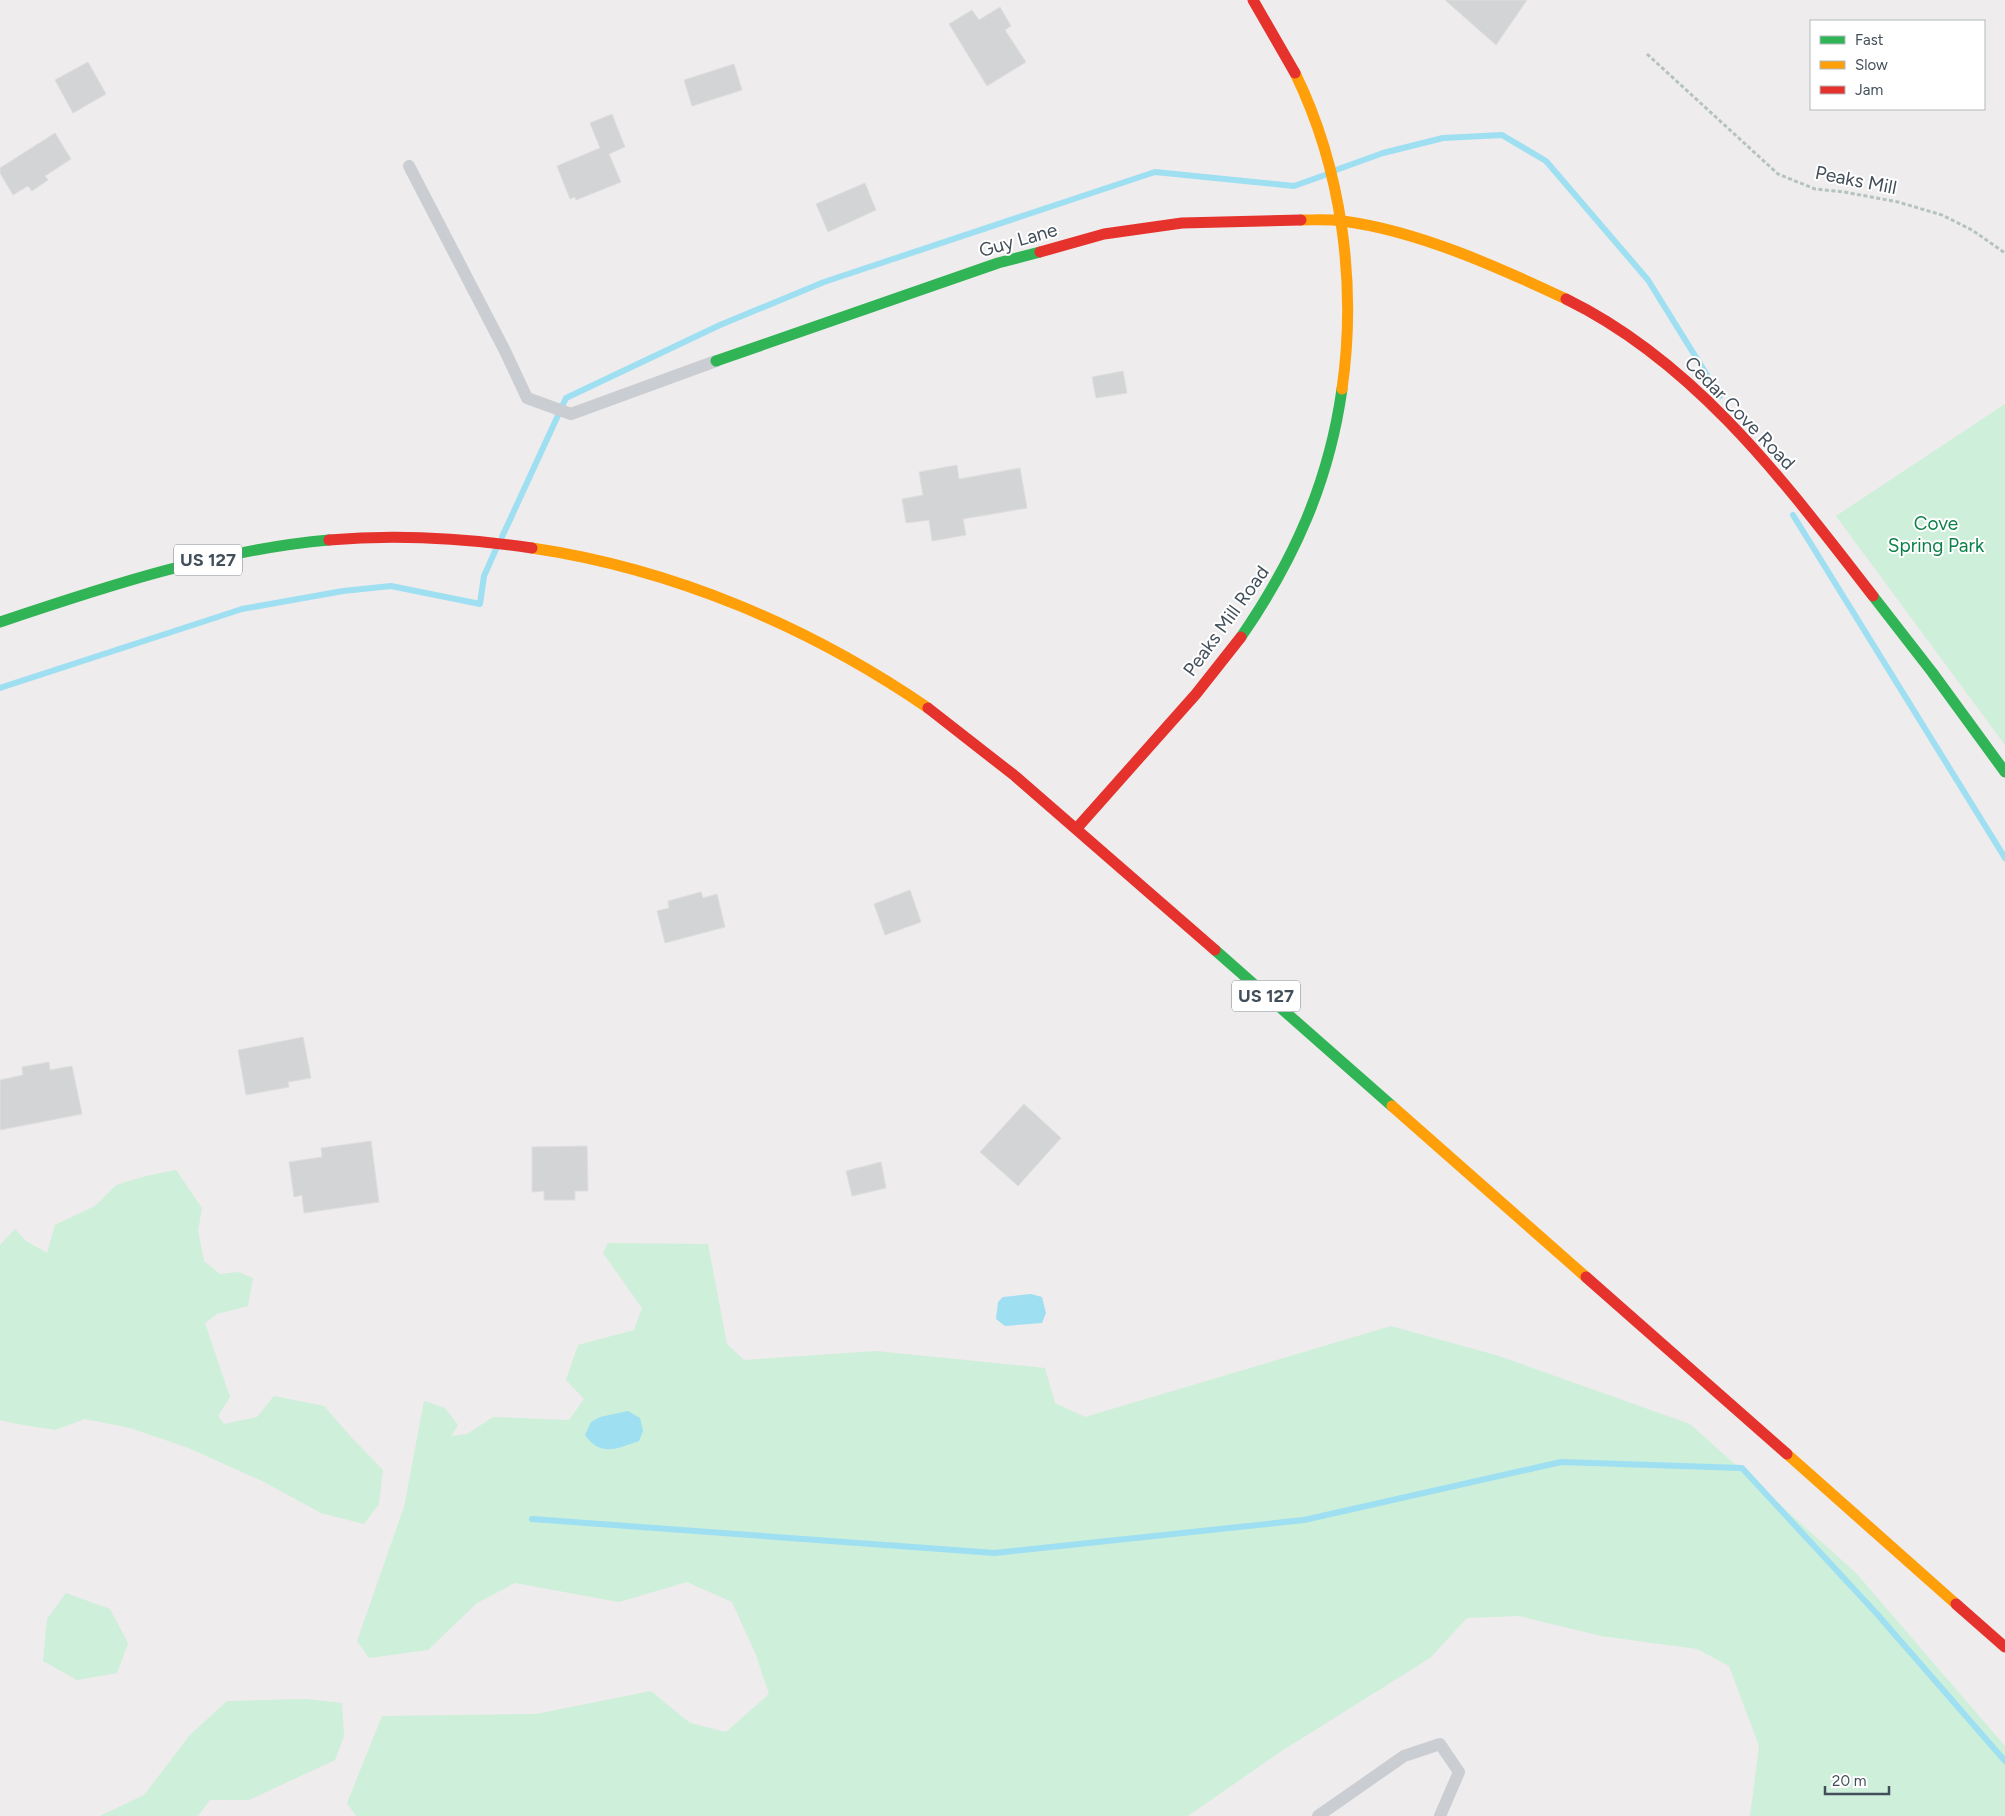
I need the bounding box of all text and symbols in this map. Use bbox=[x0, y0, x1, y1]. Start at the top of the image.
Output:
legend bbox=[1810, 20, 1985, 110]
text: Fast bbox=[1855, 31, 1884, 49]
text: Slow bbox=[1855, 56, 1888, 74]
text: Jam bbox=[1855, 81, 1883, 99]
street label: Peaks Mill bbox=[1813, 161, 1899, 199]
street label: Guy Lane bbox=[976, 218, 1060, 262]
street label: Cedar Cove Road bbox=[1680, 351, 1800, 475]
park label: Cove Spring Park bbox=[1888, 512, 1985, 557]
road number: US 127 bbox=[174, 544, 242, 576]
street label: Peaks Mill Road bbox=[1178, 561, 1274, 681]
road number: US 127 bbox=[1232, 980, 1300, 1011]
scale bar bbox=[1825, 1764, 1889, 1796]
text: 20 m bbox=[1832, 1772, 1866, 1790]

